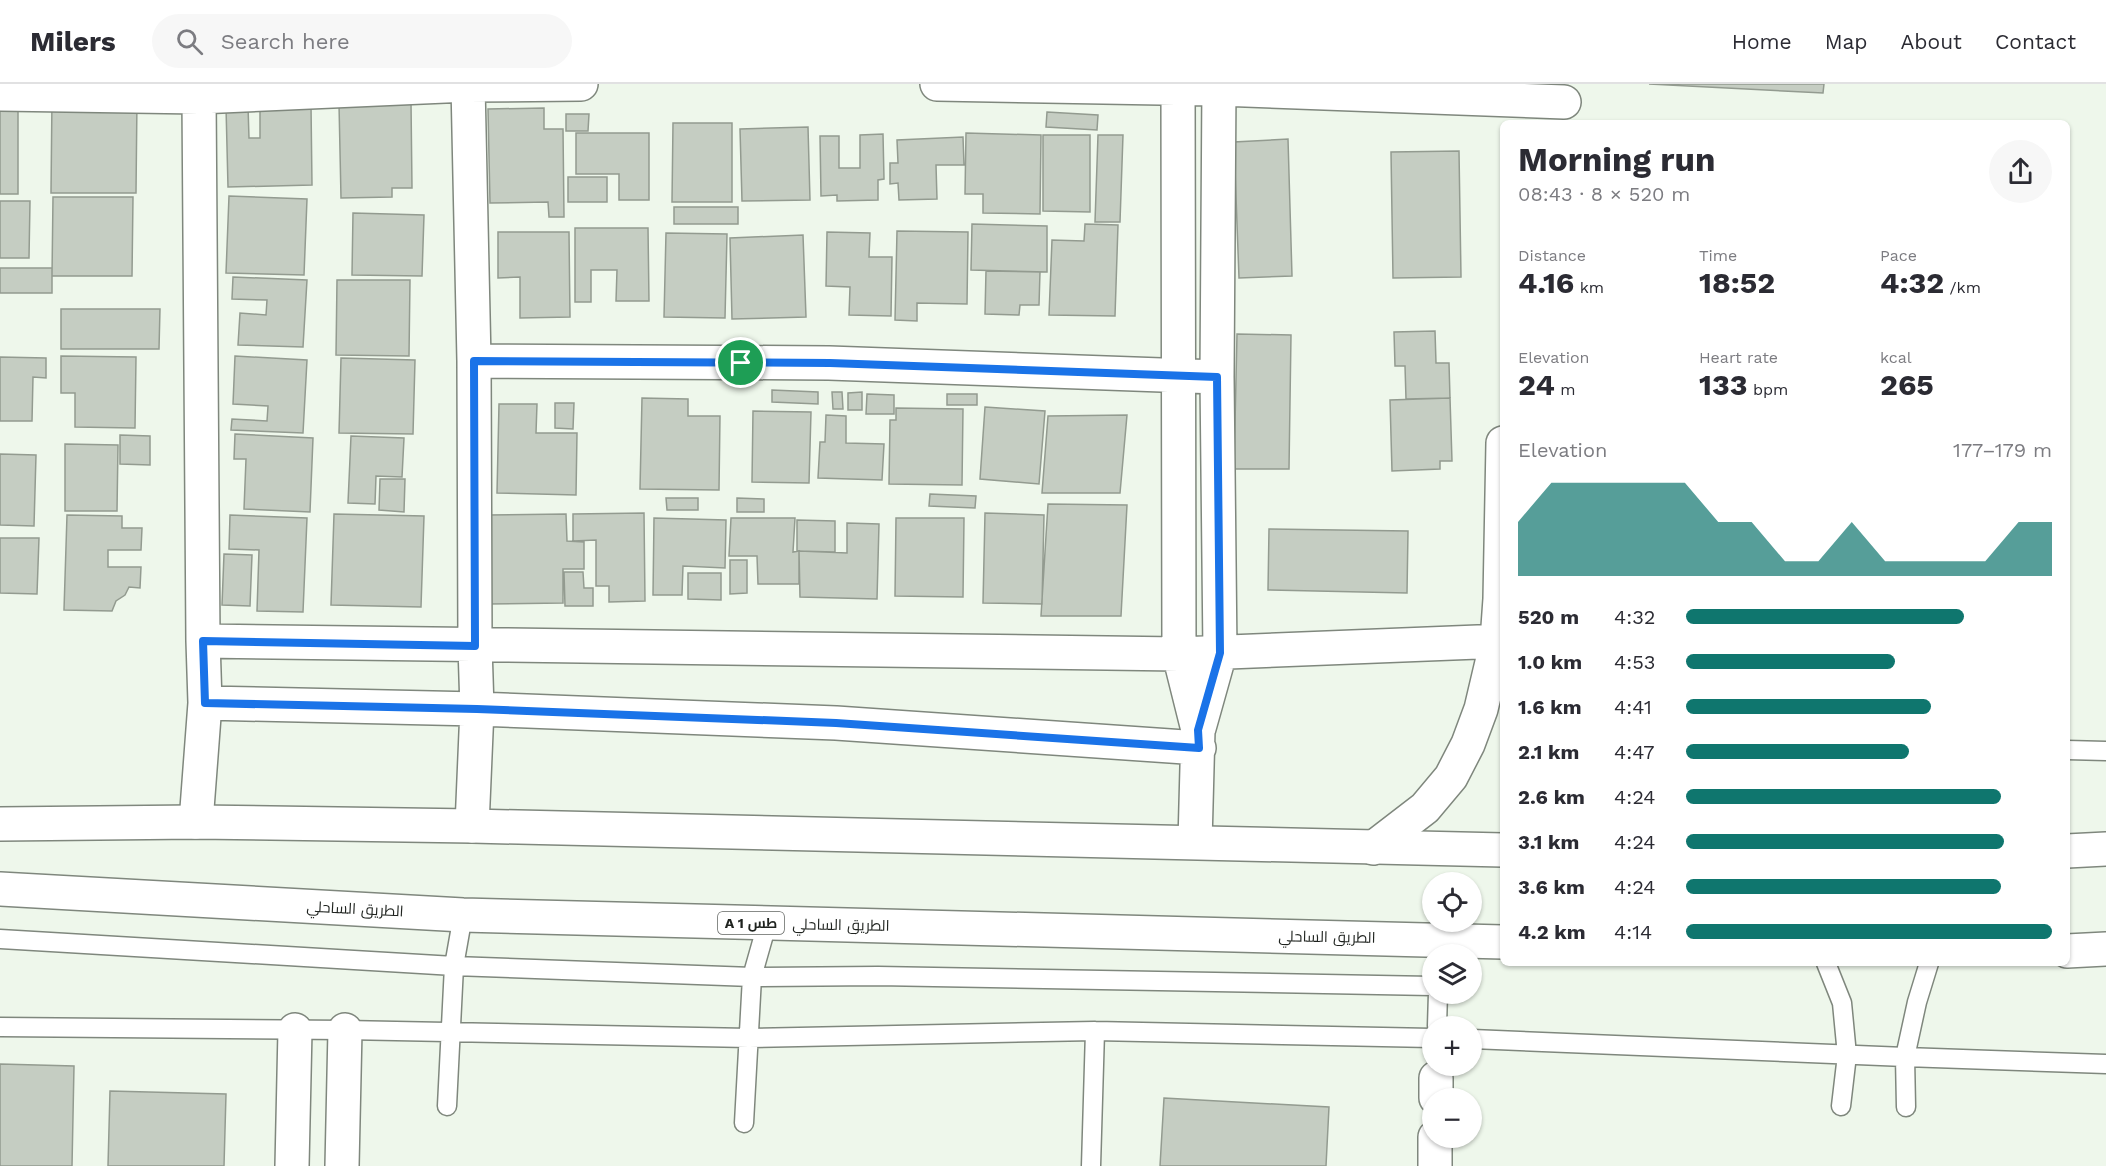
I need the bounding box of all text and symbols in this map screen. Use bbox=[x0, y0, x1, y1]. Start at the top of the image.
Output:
search box bbox=[152, 14, 572, 68]
text: Milers bbox=[30, 25, 116, 58]
icon: search bbox=[173, 25, 206, 58]
text: Search here bbox=[221, 29, 350, 54]
text: Home bbox=[1732, 29, 1792, 54]
text: Map bbox=[1825, 29, 1868, 54]
text: About bbox=[1901, 29, 1962, 54]
text: Contact bbox=[1995, 29, 2076, 54]
text: Morning run bbox=[1518, 140, 1715, 179]
button: share bbox=[1989, 140, 2052, 203]
text: 08:43 · 8 × 520 m bbox=[1518, 182, 1690, 206]
text: Distance bbox=[1518, 246, 1586, 265]
text: Time bbox=[1699, 246, 1737, 265]
text: Pace bbox=[1880, 246, 1917, 265]
text: 4.16 bbox=[1518, 265, 1574, 300]
text: 18:52 bbox=[1699, 265, 1775, 300]
text: 4:32 bbox=[1880, 265, 1944, 300]
text: km bbox=[1574, 278, 1604, 297]
text: /km bbox=[1944, 278, 1981, 297]
pin bbox=[715, 337, 766, 388]
icon: arrive bbox=[724, 346, 757, 379]
text: Elevation bbox=[1518, 348, 1589, 367]
text: Heart rate bbox=[1699, 348, 1778, 367]
text: kcal bbox=[1880, 348, 1912, 367]
text: 24 bbox=[1518, 367, 1555, 402]
text: 133 bbox=[1699, 367, 1748, 402]
text: 265 bbox=[1880, 367, 1934, 402]
text: m bbox=[1555, 380, 1576, 399]
text: bpm bbox=[1748, 380, 1788, 399]
text: Elevation bbox=[1518, 438, 1607, 462]
text: 177–179 m bbox=[1953, 438, 2052, 462]
text: 520 m bbox=[1518, 605, 1579, 629]
text: 4:32 bbox=[1614, 605, 1655, 629]
text: 1.0 km bbox=[1518, 650, 1582, 674]
text: 4:53 bbox=[1614, 650, 1655, 674]
text: 1.6 km bbox=[1518, 695, 1582, 719]
text: 4:41 bbox=[1614, 695, 1652, 719]
text: 2.1 km bbox=[1518, 740, 1579, 764]
text: 4:47 bbox=[1614, 740, 1655, 764]
text: 2.6 km bbox=[1518, 785, 1585, 809]
text: 4:24 bbox=[1614, 785, 1655, 809]
text: 3.1 km bbox=[1518, 830, 1579, 854]
text: 4:24 bbox=[1614, 830, 1655, 854]
map controls bbox=[1422, 872, 1482, 1148]
button: locate bbox=[1422, 872, 1482, 932]
text: 3.6 km bbox=[1518, 875, 1585, 899]
text: 4:24 bbox=[1614, 875, 1655, 899]
street label: الطريق الساحلي bbox=[306, 897, 404, 924]
road number: A 1 طس bbox=[718, 912, 784, 934]
street label: الطريق الساحلي bbox=[792, 915, 890, 938]
text: 4.2 km bbox=[1518, 920, 1586, 944]
text: 4:14 bbox=[1614, 920, 1652, 944]
street label: الطريق الساحلي bbox=[1278, 927, 1376, 950]
button: layers bbox=[1422, 944, 1482, 1004]
button: + bbox=[1422, 1016, 1482, 1076]
button: − bbox=[1422, 1088, 1482, 1148]

